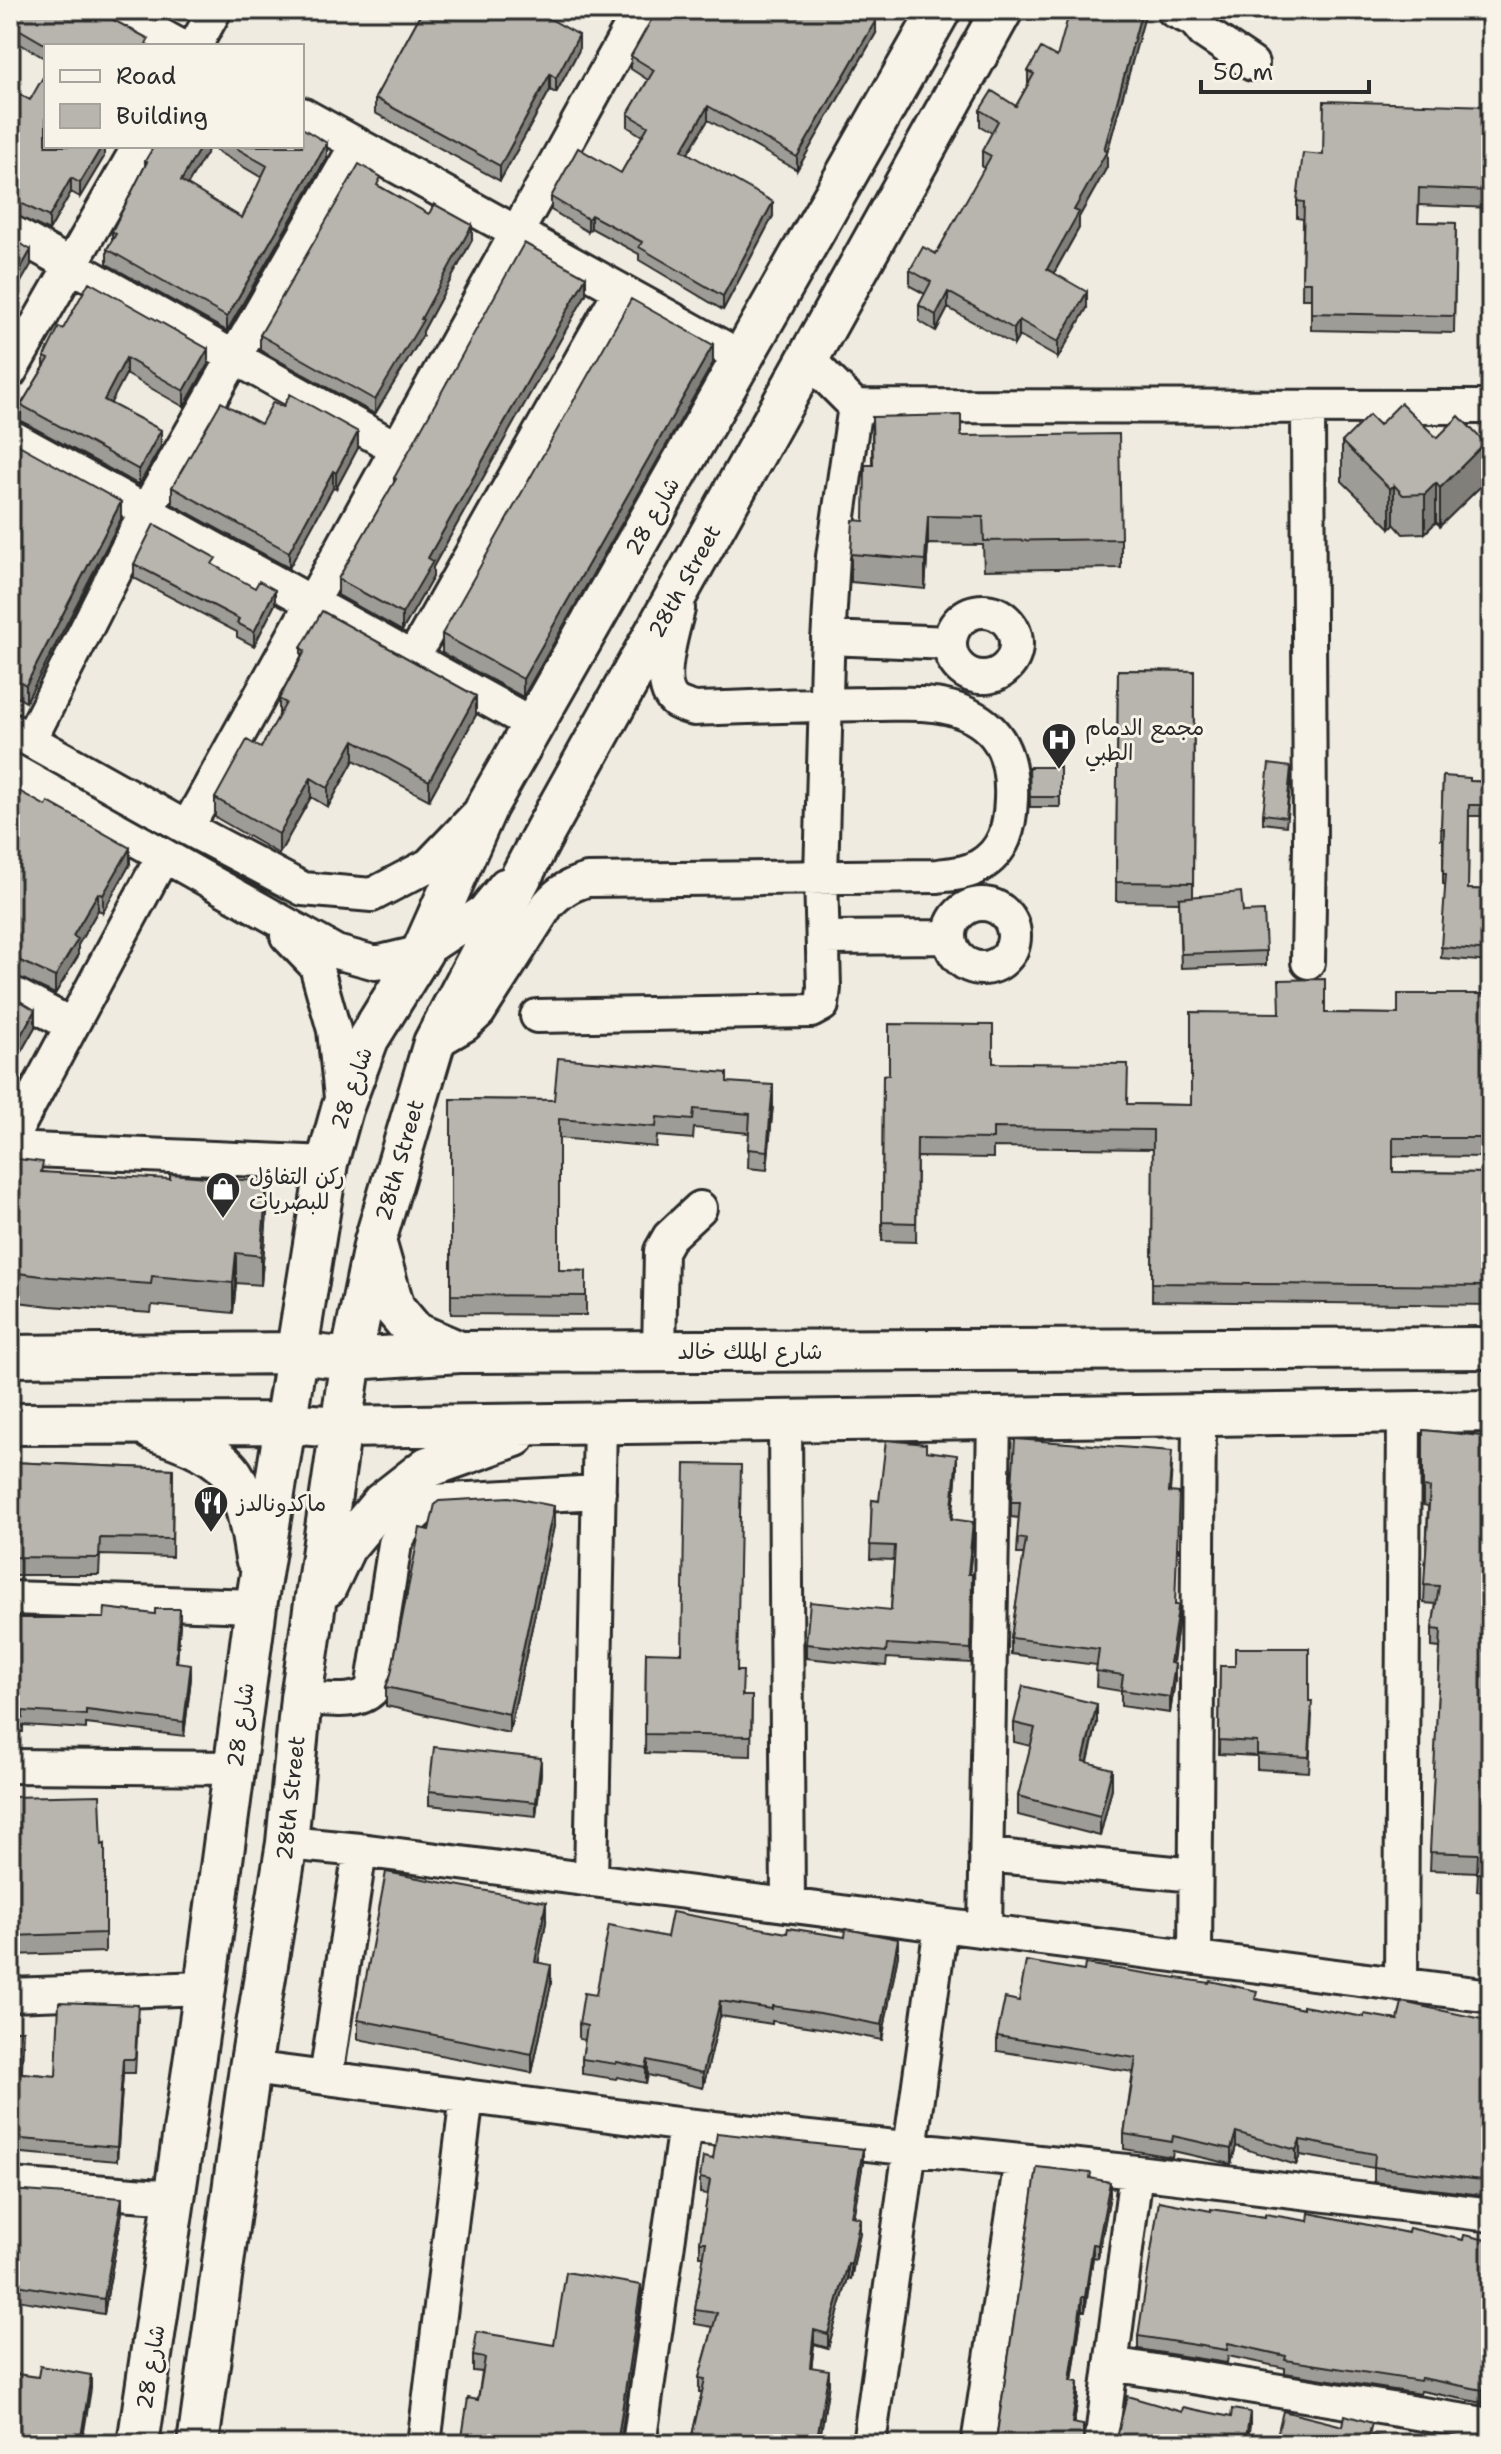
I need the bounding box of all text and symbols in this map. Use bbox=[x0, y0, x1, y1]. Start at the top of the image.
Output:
legend bbox=[44, 44, 304, 148]
scale bar bbox=[1201, 44, 1369, 94]
text: 50 m bbox=[1213, 56, 1273, 88]
text: Road bbox=[116, 60, 176, 92]
text: Building bbox=[116, 100, 208, 132]
street label: شارع 28 bbox=[619, 472, 687, 561]
street label: 28th Street bbox=[641, 520, 727, 643]
place label: مجمع الدمام الطبي bbox=[1085, 713, 1204, 772]
hospital icon: مجمع الدمام الطبي bbox=[1040, 721, 1078, 771]
street label: شارع 28 bbox=[324, 1043, 380, 1134]
street label: 28th Street bbox=[368, 1096, 431, 1224]
place label: ركن التفاؤل للبصريات bbox=[249, 1162, 345, 1216]
shop icon: ركن التفاؤل للبصريات bbox=[204, 1170, 242, 1220]
street label: شارع الملك خالد bbox=[677, 1337, 823, 1367]
restaurant icon: ماكدونالدز bbox=[192, 1484, 230, 1534]
place label: ماكدونالدز bbox=[235, 1489, 326, 1518]
street label: شارع 28 bbox=[220, 1681, 262, 1769]
street label: 28th Street bbox=[270, 1734, 311, 1862]
street label: شارع 28 bbox=[130, 2323, 172, 2412]

